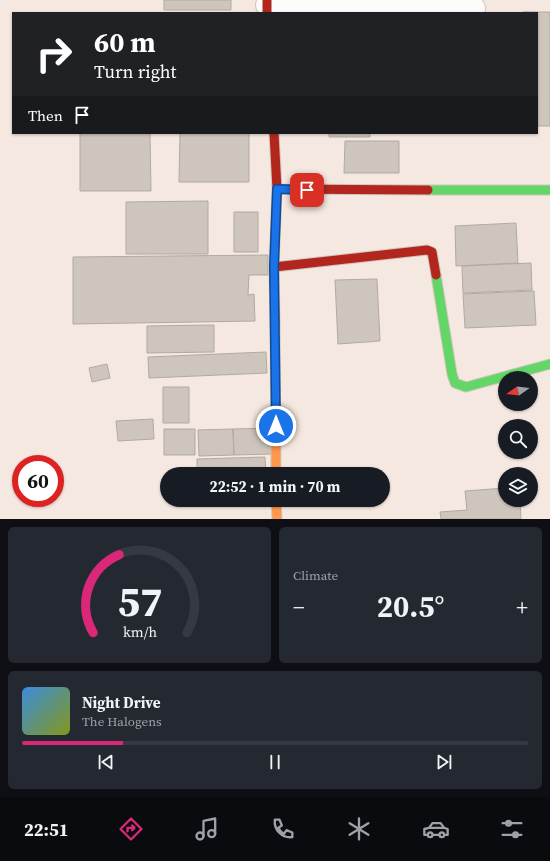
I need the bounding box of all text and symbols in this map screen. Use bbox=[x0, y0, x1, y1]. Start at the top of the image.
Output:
text: 60 m bbox=[94, 23, 156, 61]
icon: right bbox=[28, 28, 80, 80]
text: Turn right bbox=[94, 59, 176, 84]
icon: arrive bbox=[71, 104, 93, 126]
text: Then bbox=[28, 105, 63, 126]
pin bbox=[290, 173, 324, 207]
icon: arrive bbox=[296, 179, 318, 201]
north arrow bbox=[498, 371, 538, 411]
map controls bbox=[498, 371, 538, 507]
position arrow bbox=[255, 405, 297, 447]
button: search bbox=[498, 419, 538, 459]
speed limit sign: 60 bbox=[12, 455, 64, 507]
button: layers bbox=[498, 467, 538, 507]
text: 22:52 · 1 min · 70 m bbox=[210, 476, 340, 497]
text: Climate bbox=[293, 567, 338, 584]
text: 57 bbox=[117, 573, 162, 630]
text: 20.5° bbox=[377, 586, 444, 627]
text: − bbox=[293, 592, 305, 622]
text: + bbox=[516, 592, 528, 622]
text: km/h bbox=[123, 622, 157, 642]
text: Night Drive bbox=[82, 692, 161, 713]
text: The Halogens bbox=[82, 713, 162, 730]
icon: previous bbox=[95, 751, 117, 773]
icon: pause bbox=[264, 751, 286, 773]
icon: next bbox=[433, 751, 455, 773]
icon: directions bbox=[117, 815, 145, 843]
icon: music bbox=[193, 815, 221, 843]
icon: phone bbox=[269, 815, 297, 843]
icon: climate bbox=[345, 815, 373, 843]
icon: car bbox=[422, 815, 450, 843]
icon: filters bbox=[498, 815, 526, 843]
text: 22:51 bbox=[24, 817, 69, 842]

